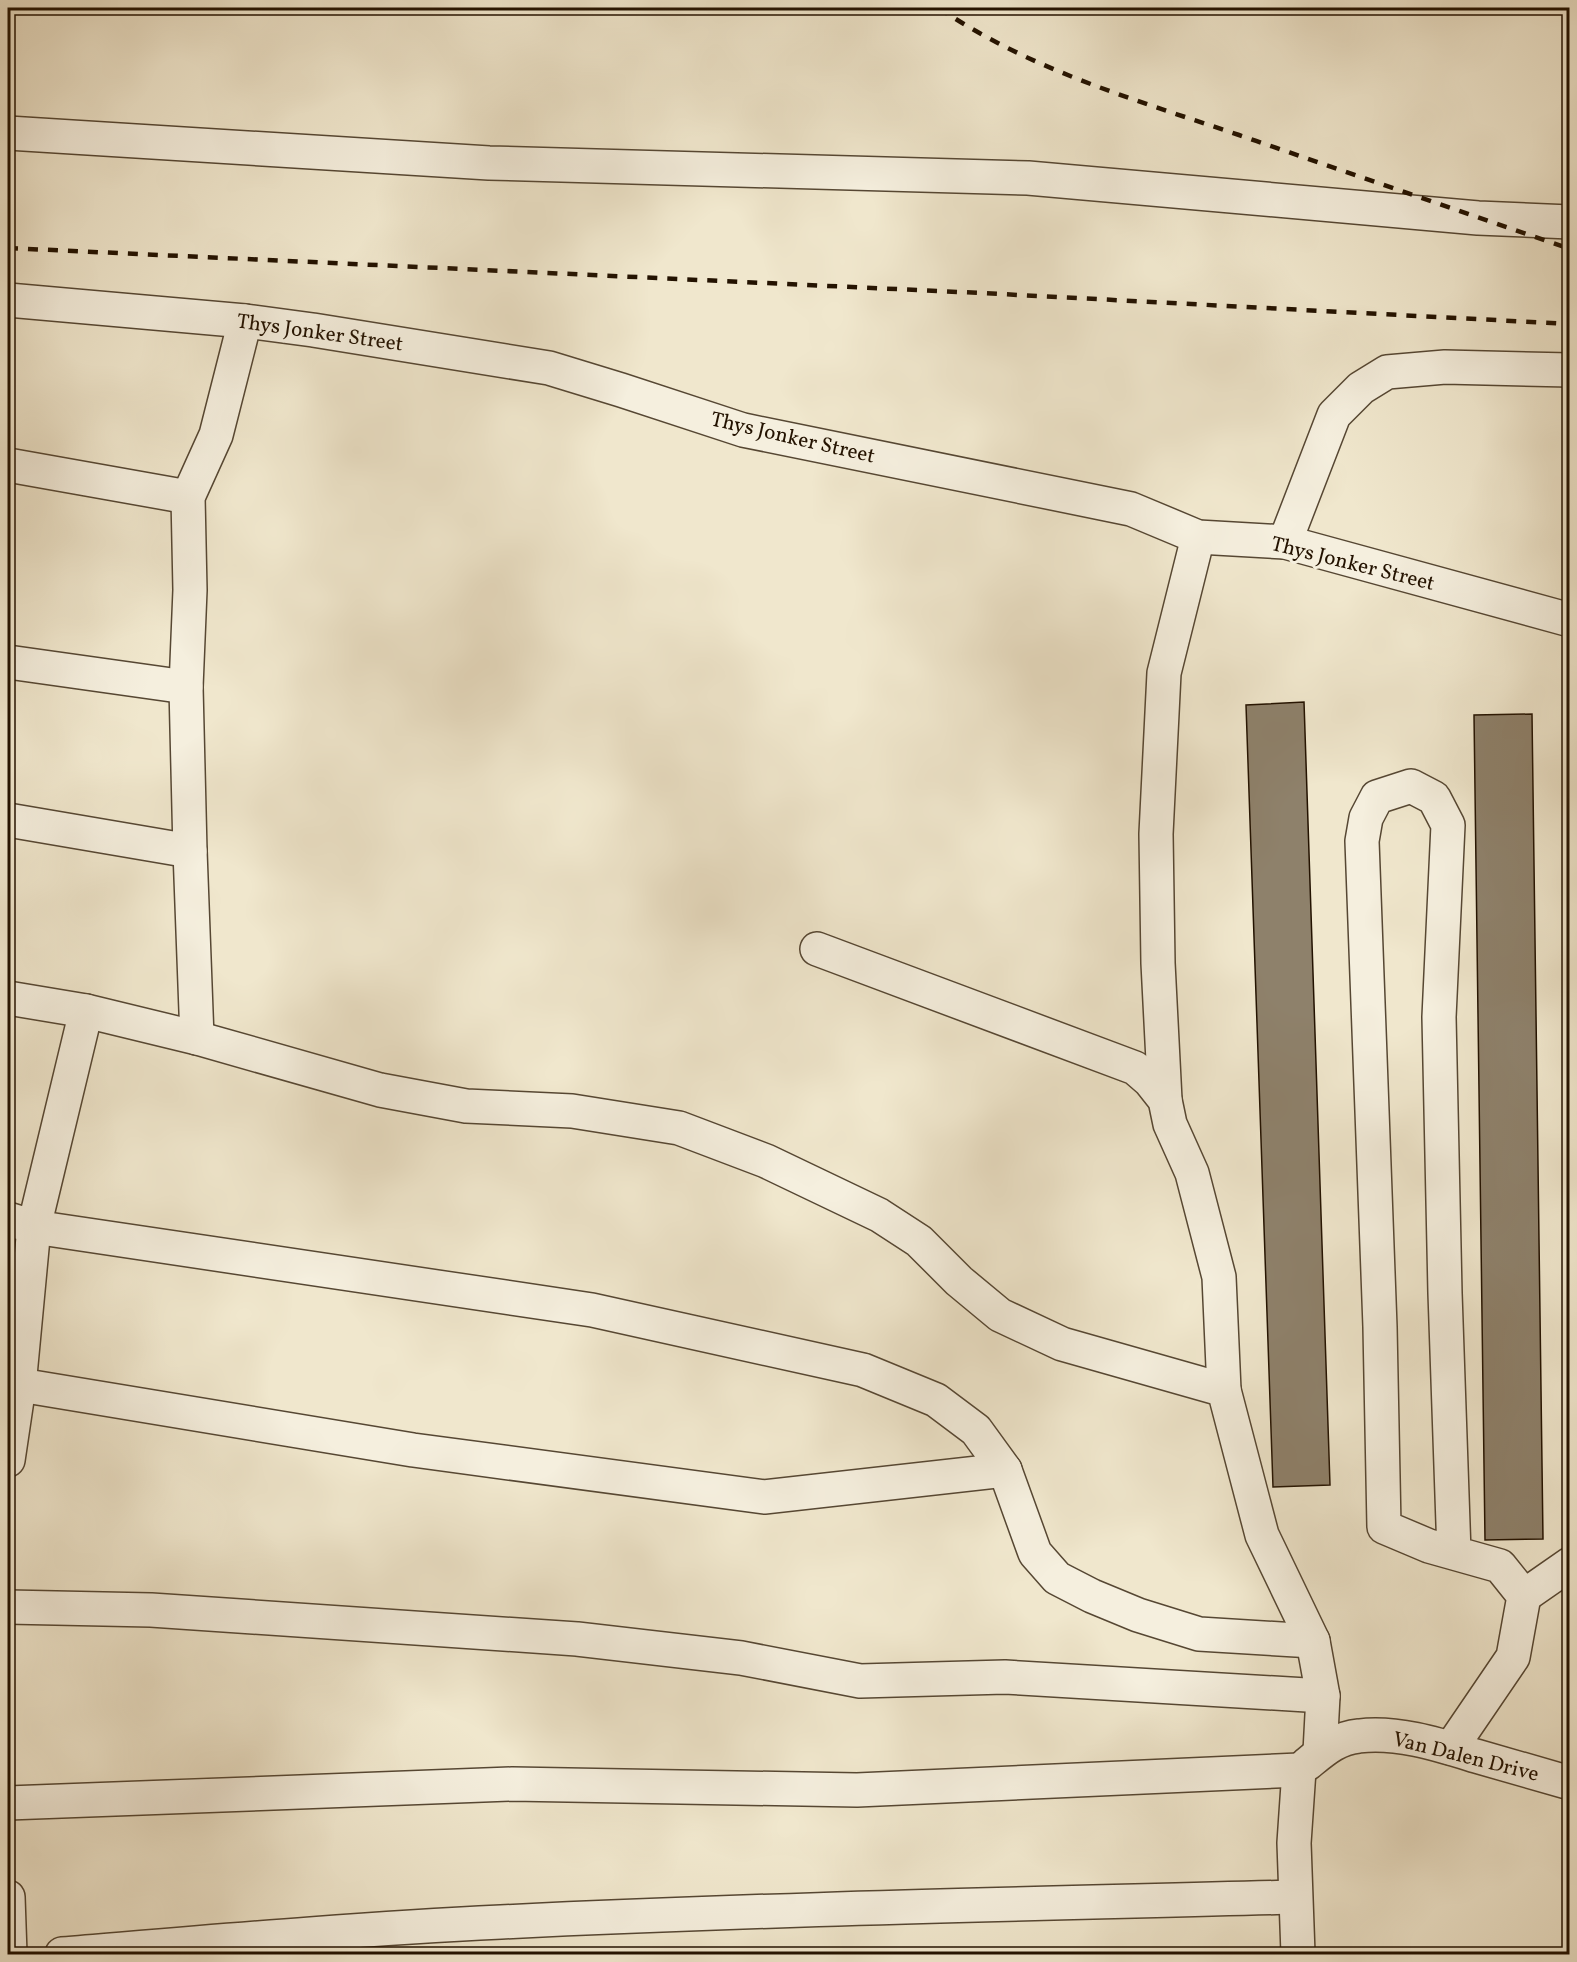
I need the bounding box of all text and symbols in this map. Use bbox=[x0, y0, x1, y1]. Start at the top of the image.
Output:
street label: Thys Jonker Street bbox=[235, 307, 405, 360]
street label: Thys Jonker Street bbox=[708, 405, 878, 471]
street label: Thys Jonker Street bbox=[1268, 530, 1438, 599]
street label: Van Dalen Drive bbox=[1389, 1725, 1542, 1790]

